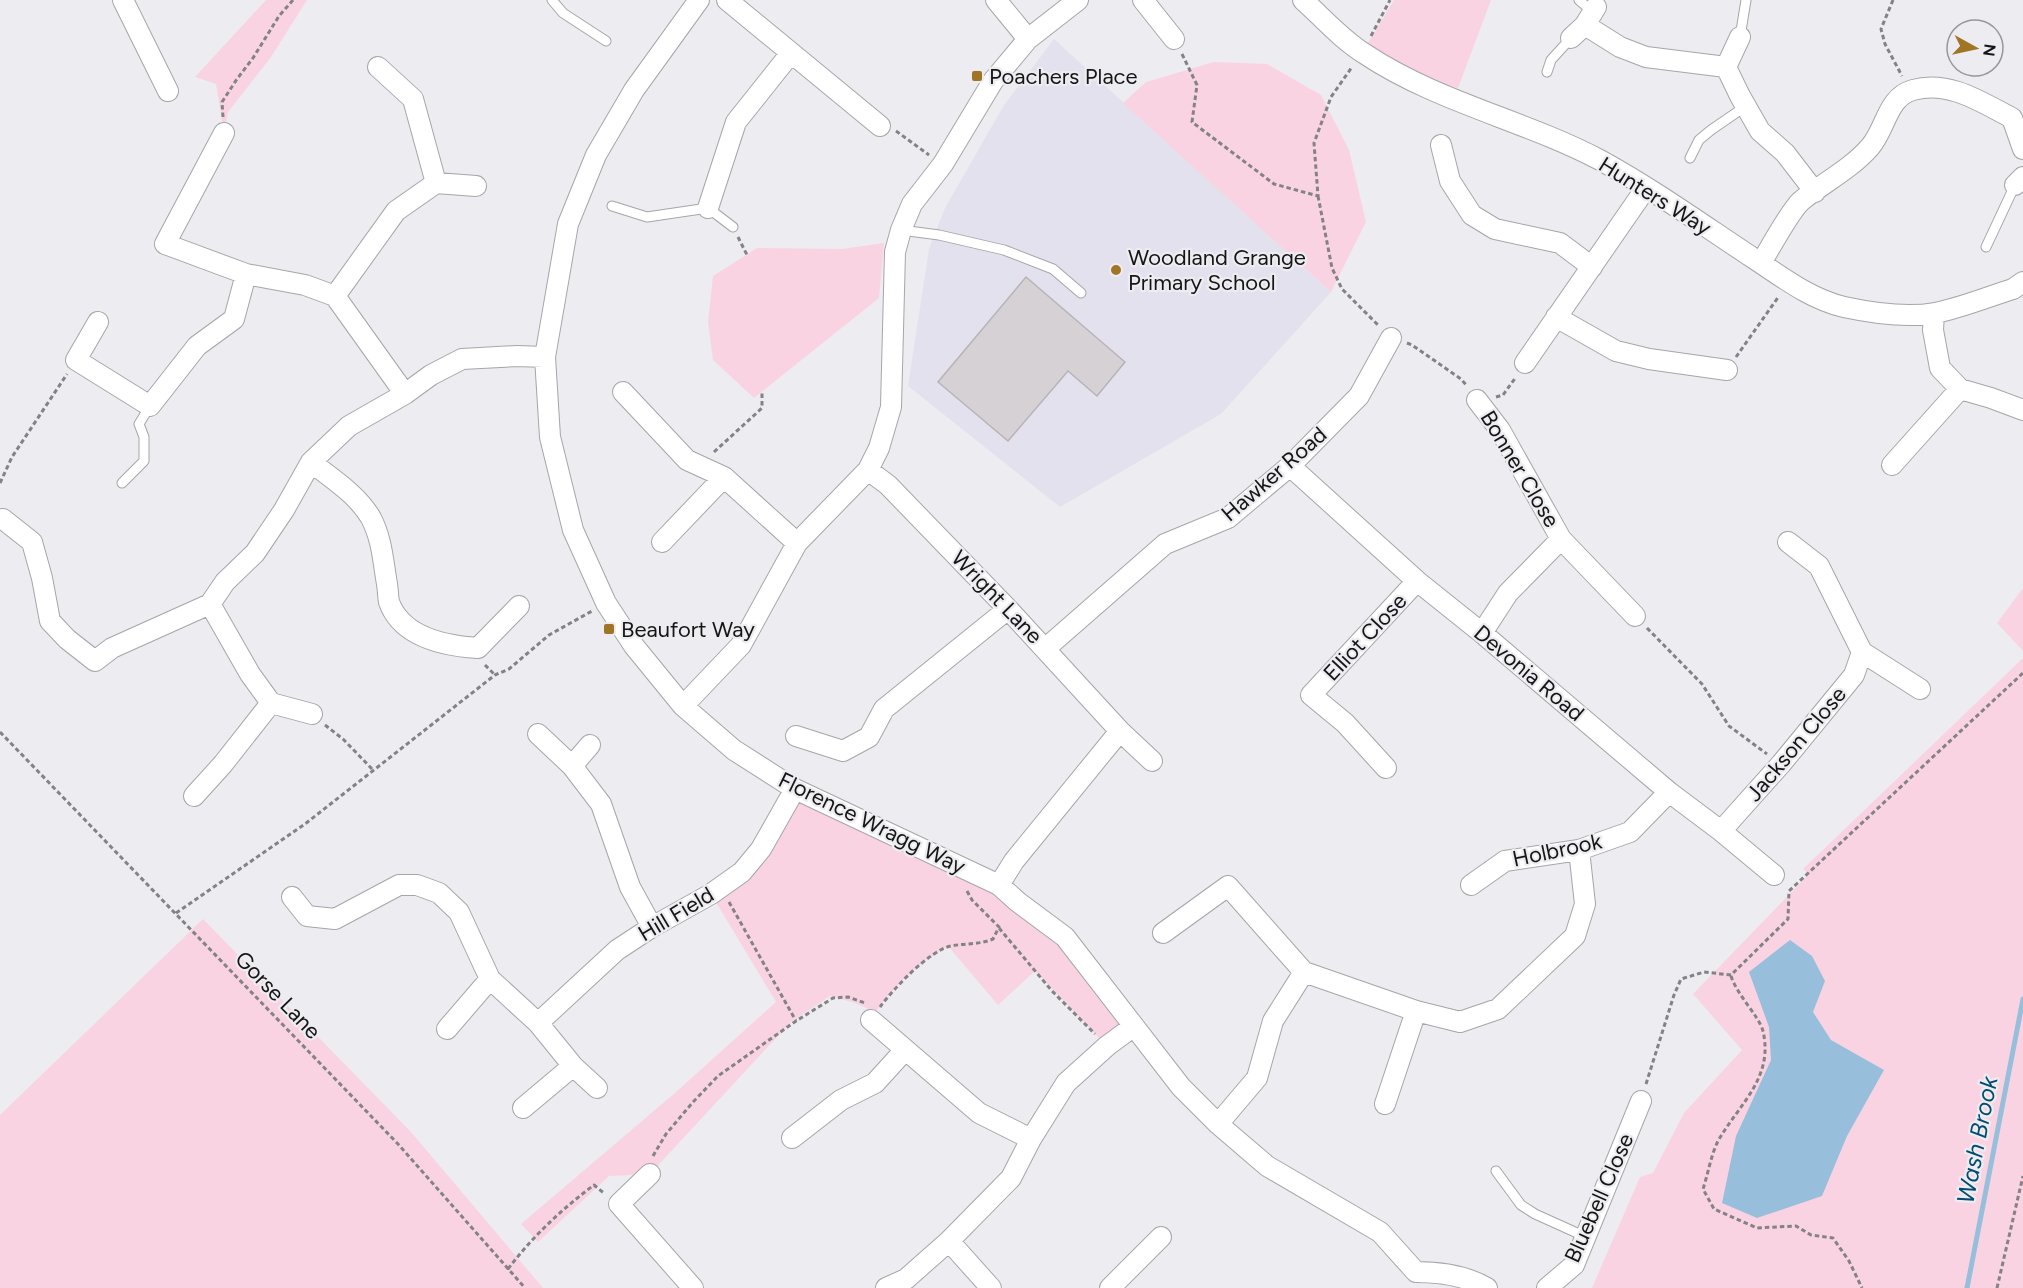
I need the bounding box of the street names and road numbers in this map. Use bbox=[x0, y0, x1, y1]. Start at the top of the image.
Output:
street label: Hunters Way bbox=[1594, 151, 1717, 241]
street label: Bonner Close bbox=[1475, 406, 1565, 532]
street label: Hawker Road bbox=[1216, 421, 1332, 527]
street label: Wright Lane bbox=[946, 545, 1048, 649]
street label: Elliot Close bbox=[1318, 588, 1412, 686]
street label: Devonia Road bbox=[1468, 619, 1590, 727]
street label: Jackson Close bbox=[1740, 681, 1852, 807]
street label: Florence Wragg Way bbox=[774, 766, 970, 880]
street label: Holbrook bbox=[1510, 827, 1604, 873]
street label: Hill Field bbox=[633, 881, 719, 947]
street label: Gorse Lane bbox=[230, 945, 326, 1045]
street label: Bluebell Close bbox=[1559, 1129, 1639, 1267]

